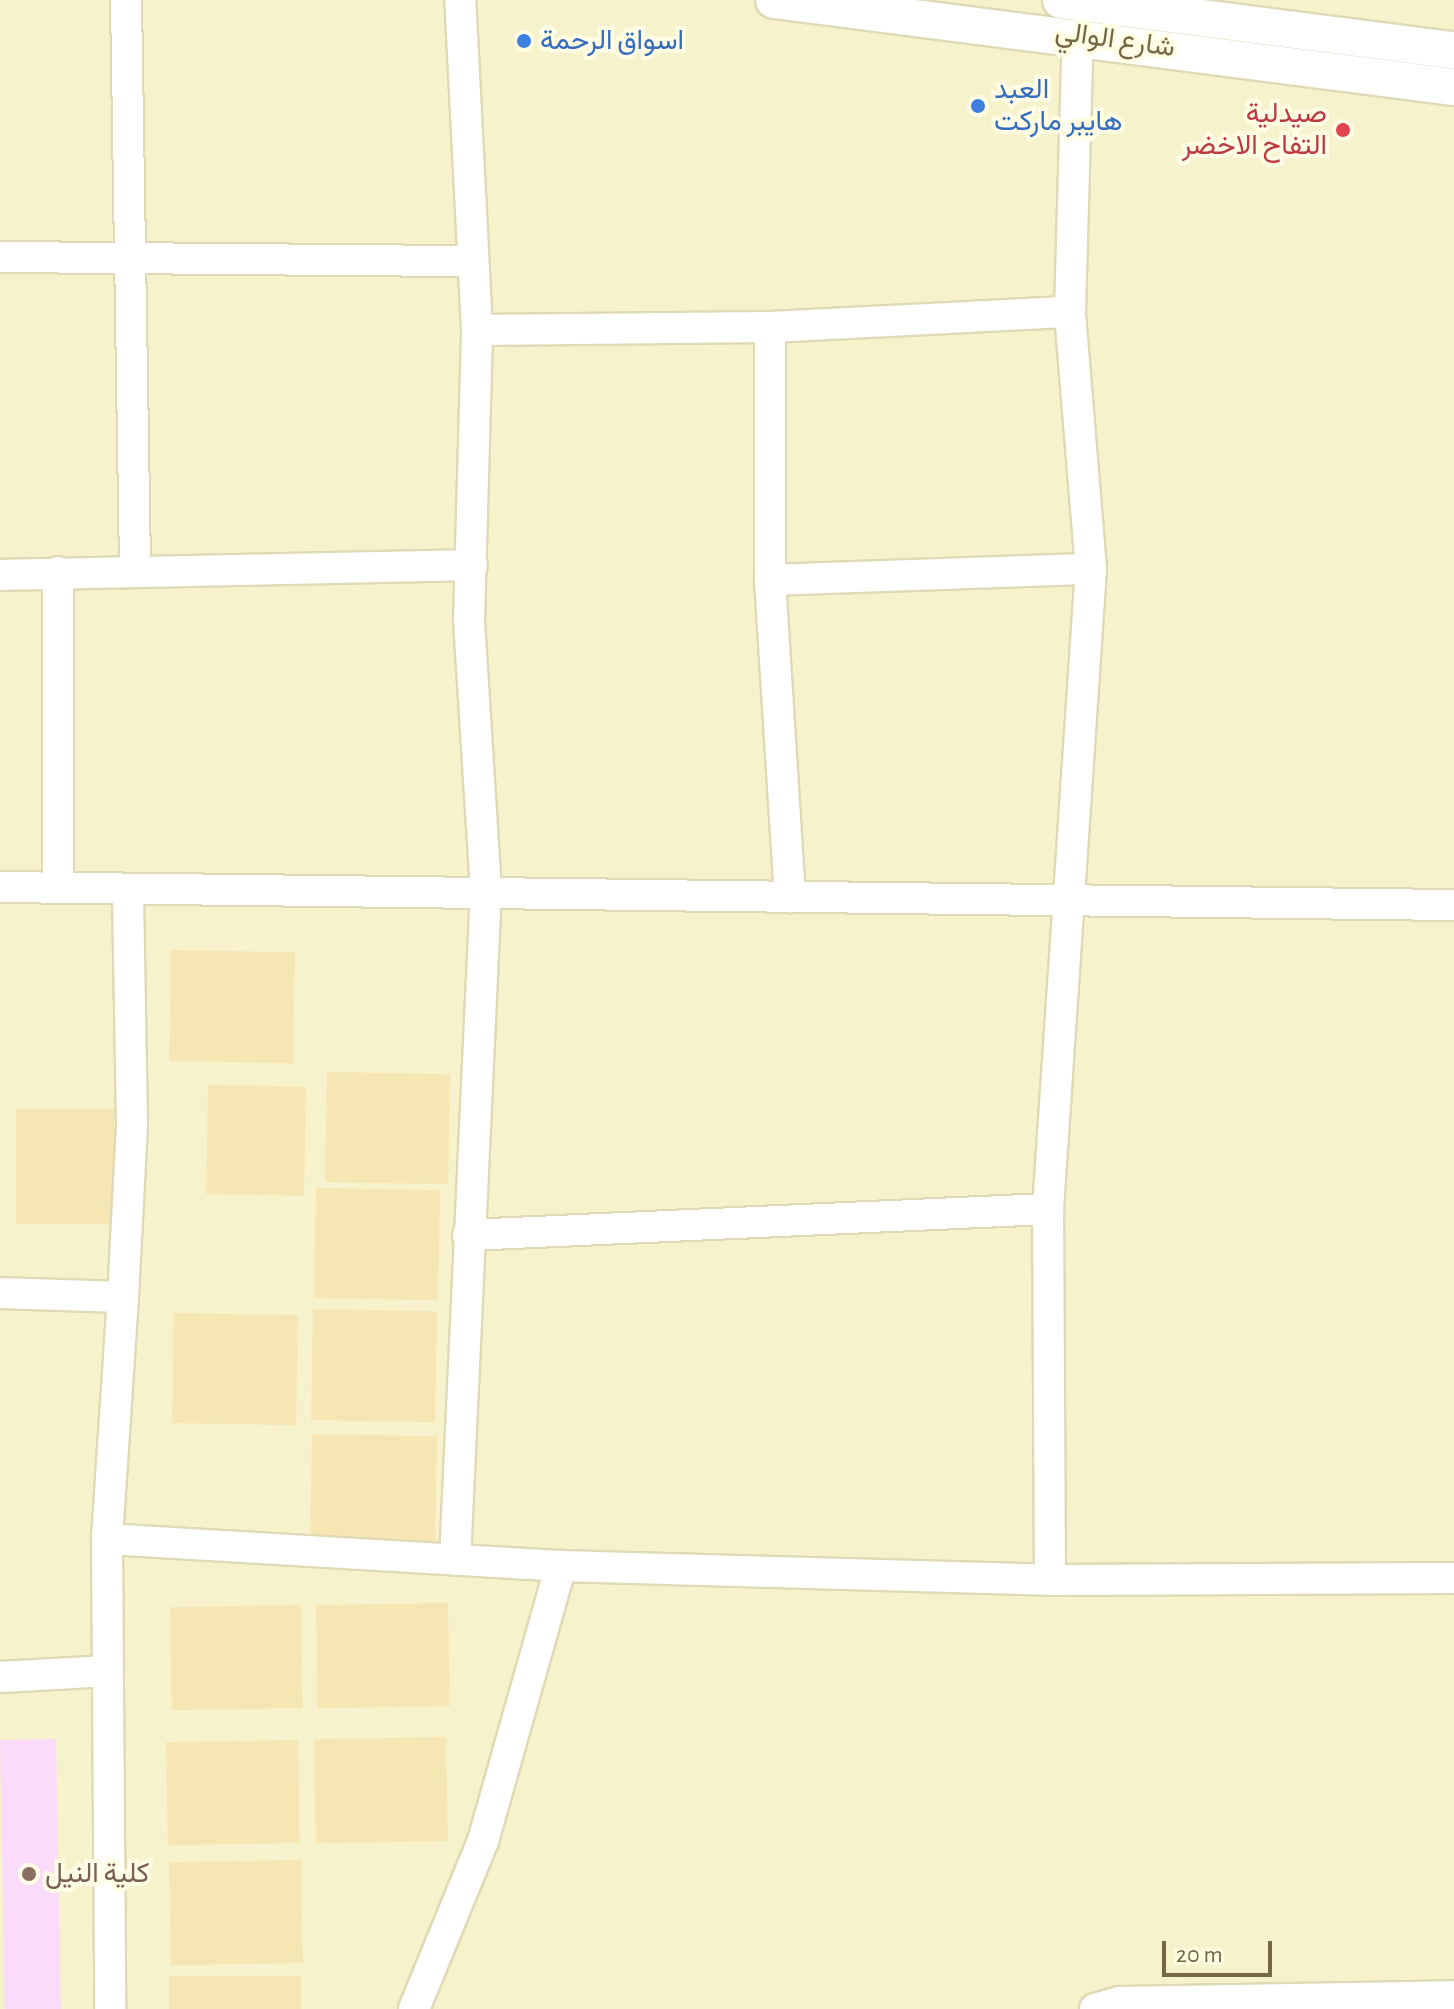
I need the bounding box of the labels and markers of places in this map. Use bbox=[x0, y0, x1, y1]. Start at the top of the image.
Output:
place label: اسواق الرحمة bbox=[540, 24, 684, 58]
marker: اسواق الرحمة bbox=[515, 32, 533, 50]
place label: العبد هايبر ماركت bbox=[994, 73, 1122, 139]
marker: العبد هايبر ماركت bbox=[969, 97, 987, 115]
place label: صيدلية التفاح الاخضر bbox=[1182, 97, 1327, 163]
marker: صيدلية التفاح الاخضر bbox=[1334, 121, 1352, 139]
place label: كلية النيل bbox=[45, 1857, 149, 1891]
marker: كلية النيل bbox=[20, 1865, 38, 1883]

